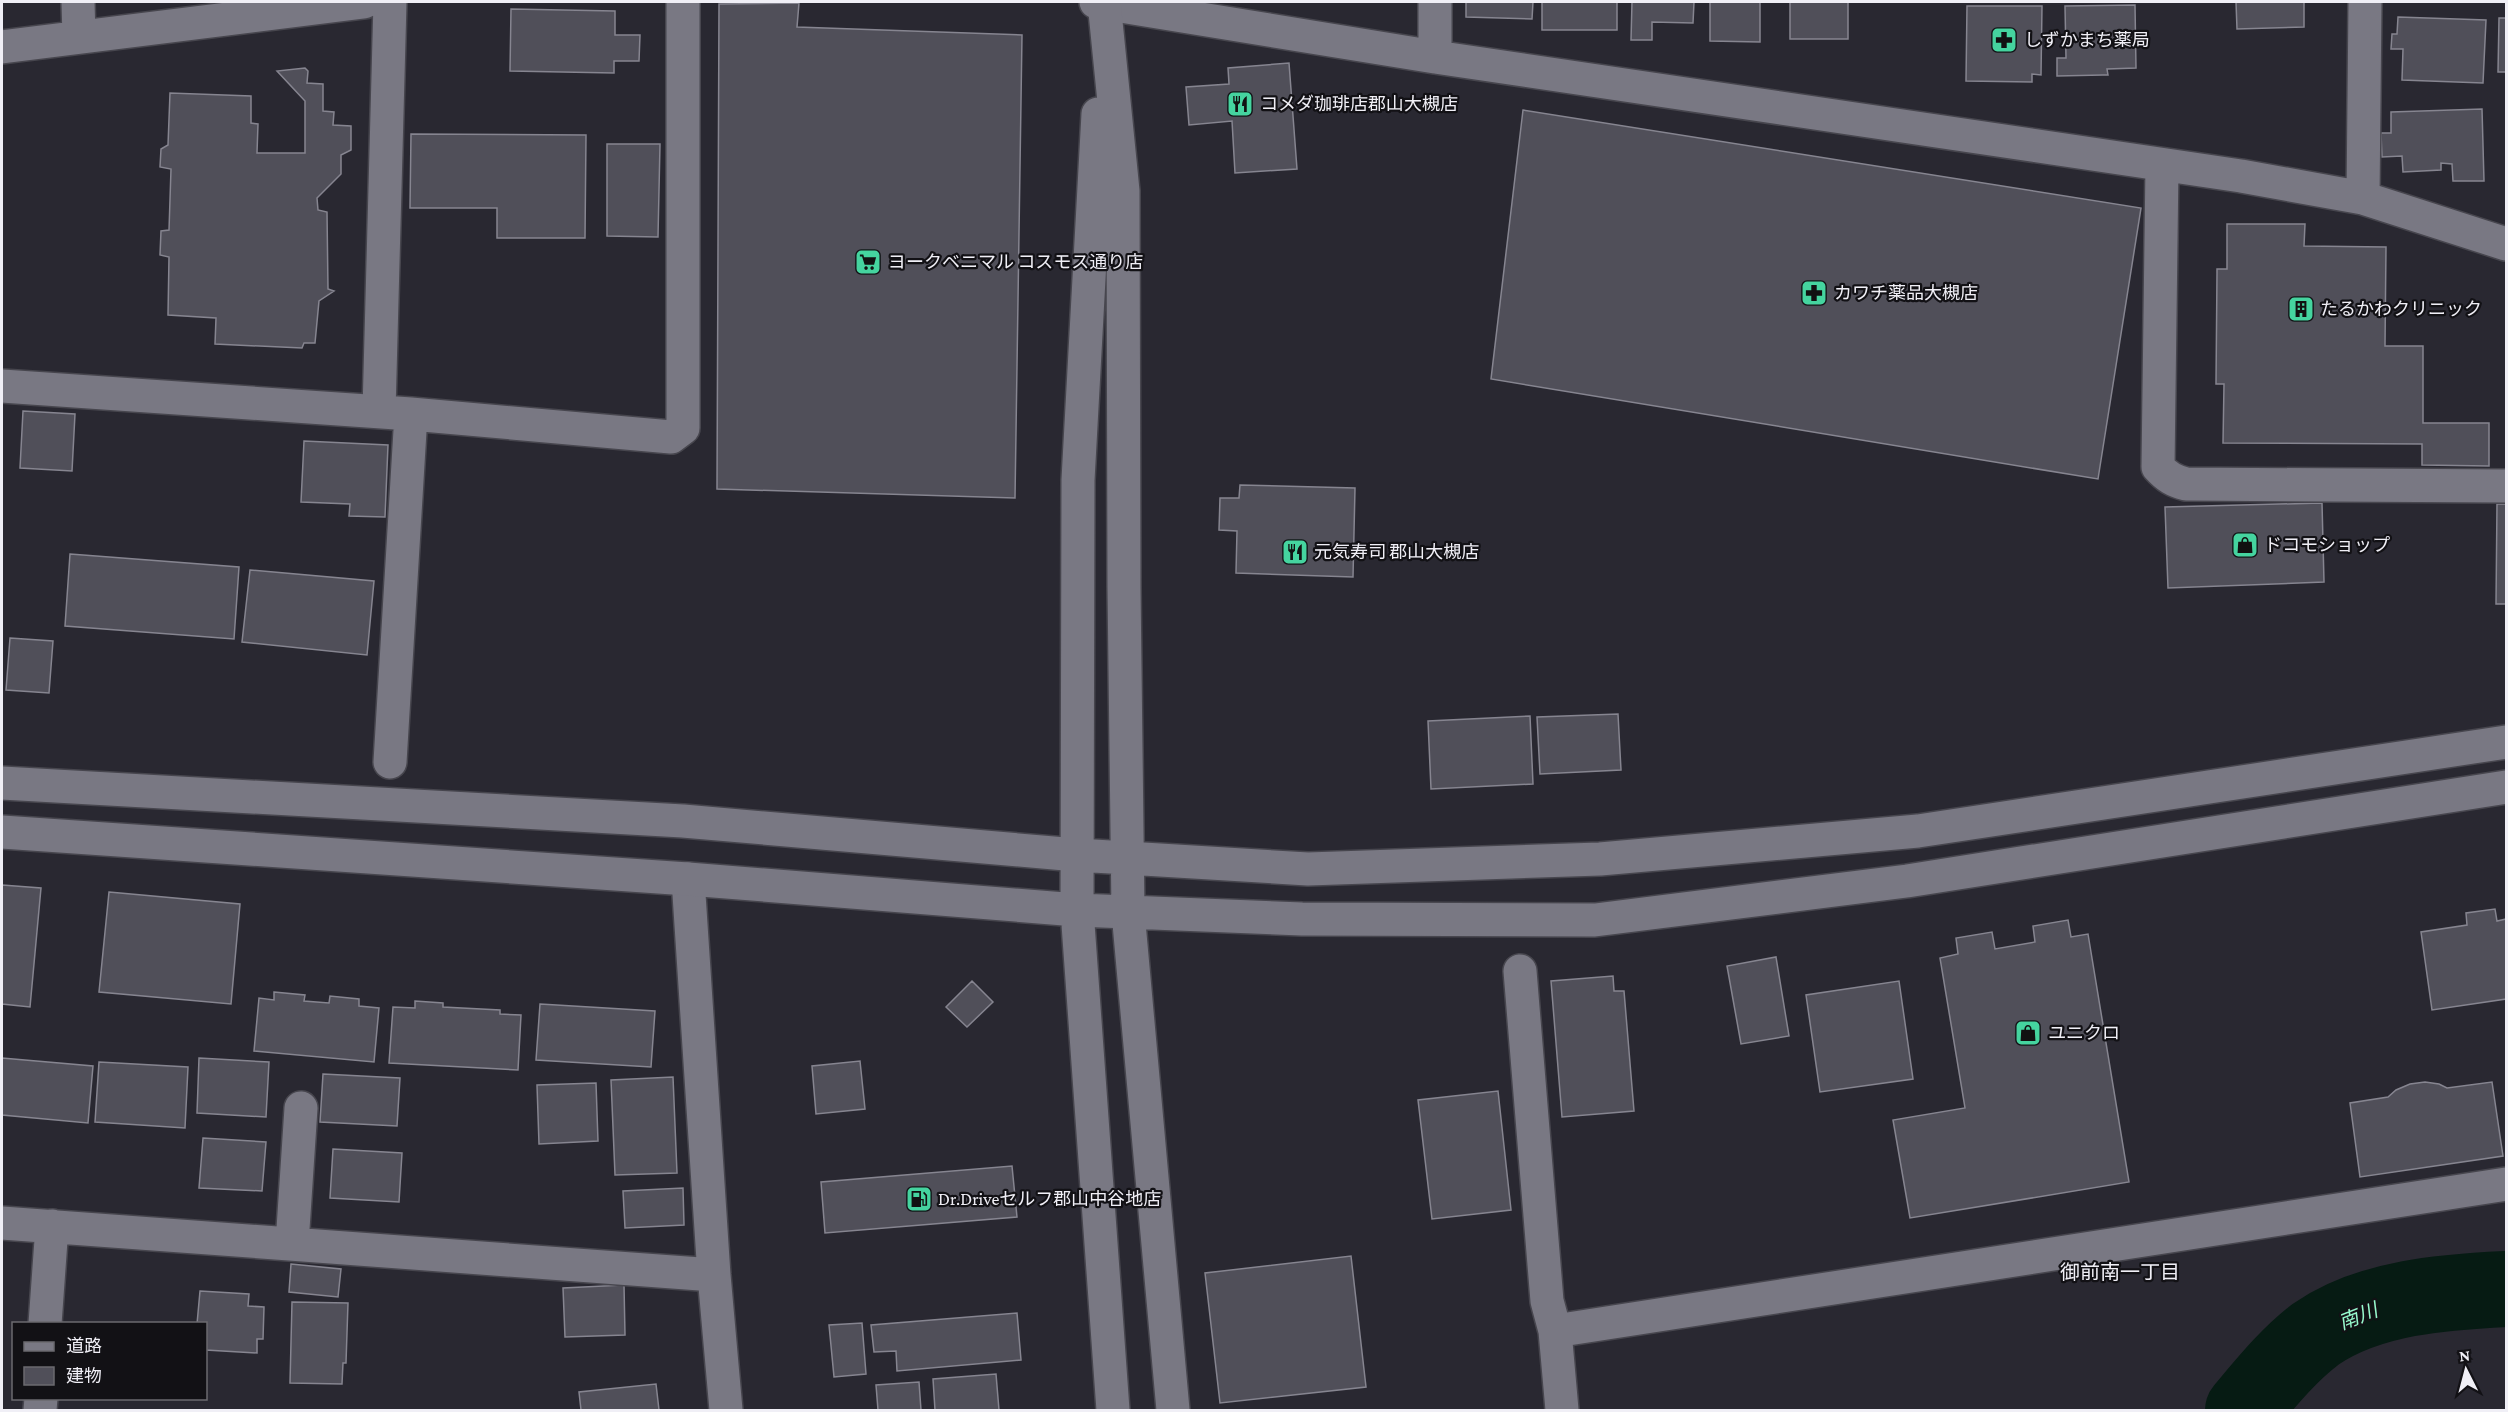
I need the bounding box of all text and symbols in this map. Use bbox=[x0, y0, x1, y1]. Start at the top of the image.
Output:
pharmacy icon: しずかまち薬局 bbox=[1989, 25, 2019, 55]
place label: しずかまち薬局 bbox=[2024, 30, 2150, 50]
restaurant icon: コメダ珈琲店郡山大槻店 bbox=[1225, 89, 1255, 119]
place label: コメダ珈琲店郡山大槻店 bbox=[1260, 94, 1458, 114]
supermarket icon: ヨークベニマル コスモス通り店 bbox=[853, 247, 883, 277]
place label: ヨークベニマル コスモス通り店 bbox=[888, 252, 1143, 272]
pharmacy icon: カワチ薬品大槻店 bbox=[1799, 278, 1829, 308]
place label: カワチ薬品大槻店 bbox=[1834, 283, 1978, 303]
building icon: たるかわクリニック bbox=[2286, 294, 2316, 324]
place label: たるかわクリニック bbox=[2320, 299, 2482, 319]
shop icon: ドコモショップ bbox=[2230, 530, 2260, 560]
place label: ドコモショップ bbox=[2264, 535, 2390, 555]
restaurant icon: 元気寿司 郡山大槻店 bbox=[1280, 537, 1310, 567]
place label: 元気寿司 郡山大槻店 bbox=[1314, 542, 1479, 562]
shop icon: ユニクロ bbox=[2013, 1018, 2043, 1048]
place label: ユニクロ bbox=[2048, 1023, 2120, 1043]
fuel station icon: Dr.Driveセルフ郡山中谷地店 bbox=[904, 1184, 934, 1214]
place label: Dr.Driveセルフ郡山中谷地店 bbox=[938, 1189, 1161, 1209]
district label: 御前南一丁目 bbox=[2060, 1261, 2180, 1283]
water label: 南川 bbox=[2335, 1298, 2382, 1333]
legend bbox=[12, 1322, 207, 1400]
text: 道路 bbox=[66, 1336, 102, 1356]
north arrow bbox=[2436, 1340, 2496, 1400]
text: N bbox=[2458, 1347, 2471, 1365]
text: 建物 bbox=[66, 1366, 102, 1386]

